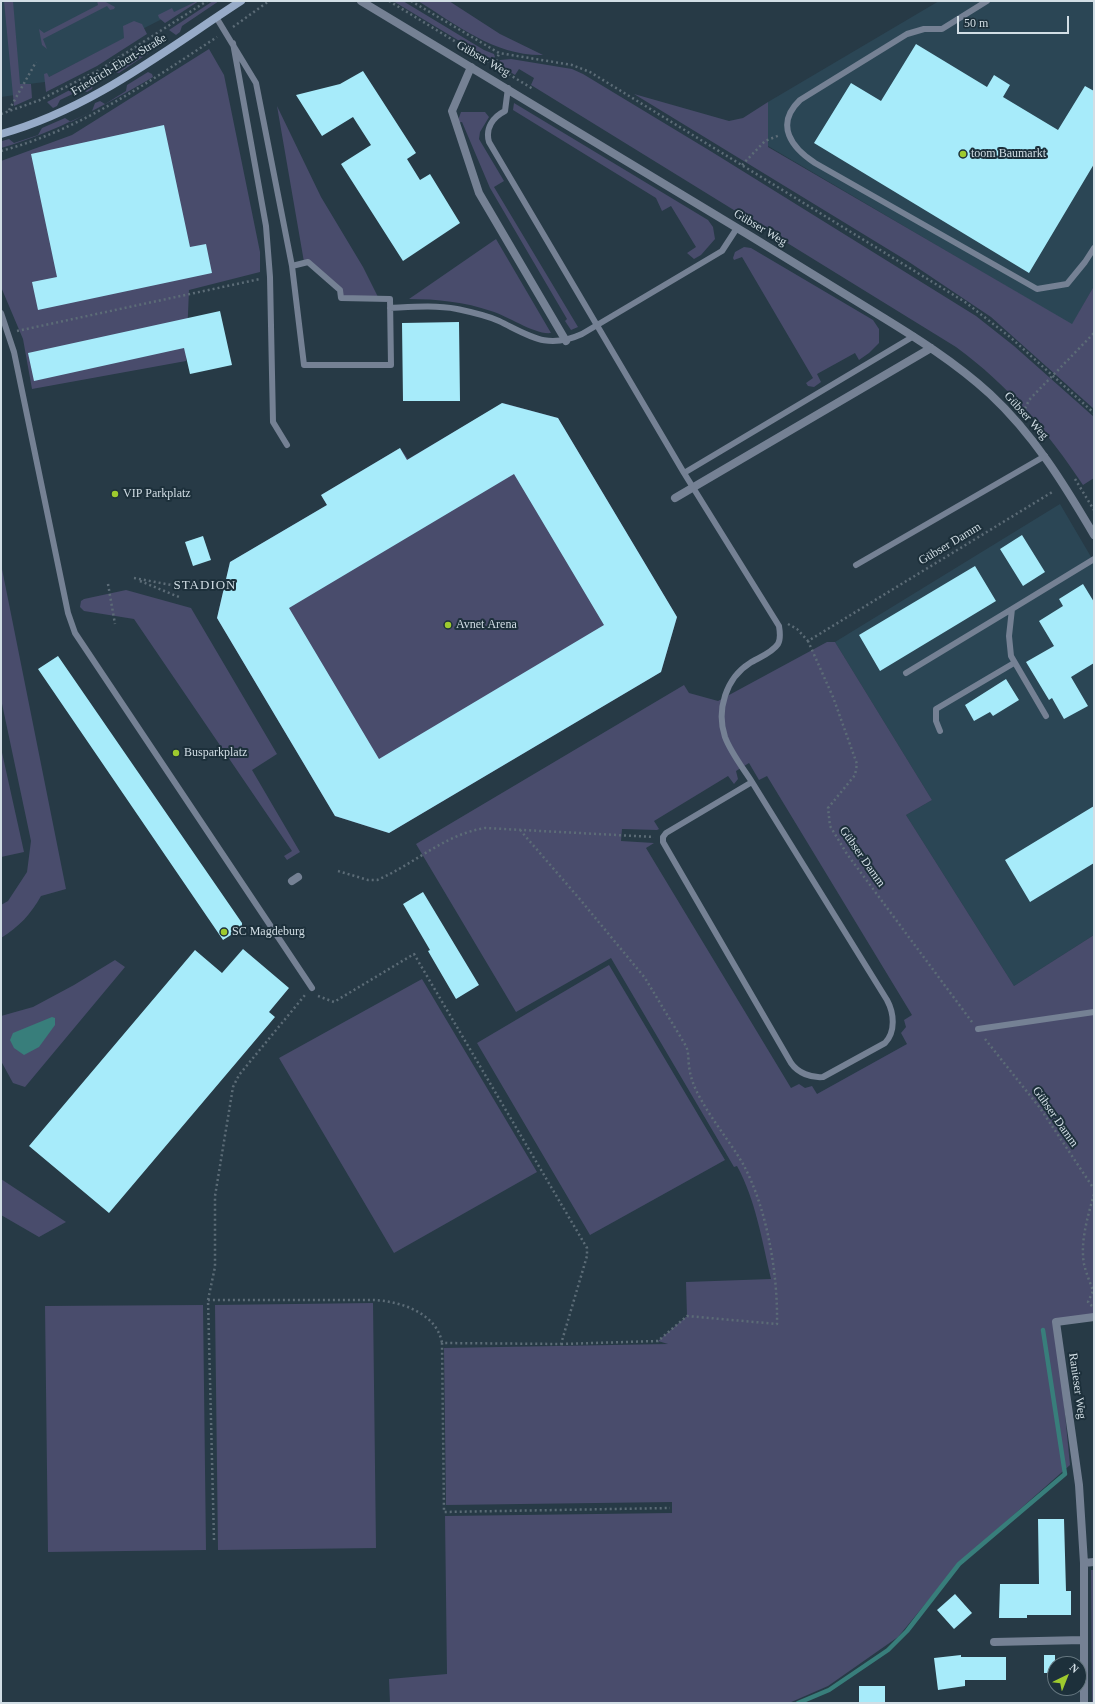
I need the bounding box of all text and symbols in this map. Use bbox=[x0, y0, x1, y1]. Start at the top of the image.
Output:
scale bar bbox=[959, 8, 1071, 34]
text: 50 m bbox=[964, 16, 988, 30]
street label: Friedrich-Ebert-Straße bbox=[69, 31, 169, 99]
street label: Gübser Weg bbox=[454, 38, 512, 80]
place label: toom Baumarkt bbox=[971, 147, 1046, 161]
marker: toom Baumarkt bbox=[958, 149, 968, 159]
street label: Gübser Weg bbox=[731, 207, 789, 249]
street label: Gübser Weg bbox=[1001, 389, 1051, 443]
place label: VIP Parkplatz bbox=[123, 487, 191, 501]
marker: VIP Parkplatz bbox=[110, 489, 120, 499]
street label: Gübser Damm bbox=[916, 520, 984, 568]
district label: STADION bbox=[173, 578, 237, 594]
place label: Avnet Arena bbox=[456, 618, 517, 632]
marker: Avnet Arena bbox=[443, 620, 453, 630]
place label: Busparkplatz bbox=[184, 746, 247, 760]
marker: Busparkplatz bbox=[171, 748, 181, 758]
street label: Gübser Damm bbox=[836, 824, 888, 890]
place label: SC Magdeburg bbox=[232, 925, 305, 939]
marker: SC Magdeburg bbox=[219, 927, 229, 937]
street label: Gübser Damm bbox=[1029, 1084, 1081, 1150]
street label: Ranieser Weg bbox=[1065, 1352, 1089, 1420]
north arrow bbox=[1047, 1656, 1087, 1696]
text: N bbox=[1067, 1661, 1081, 1675]

